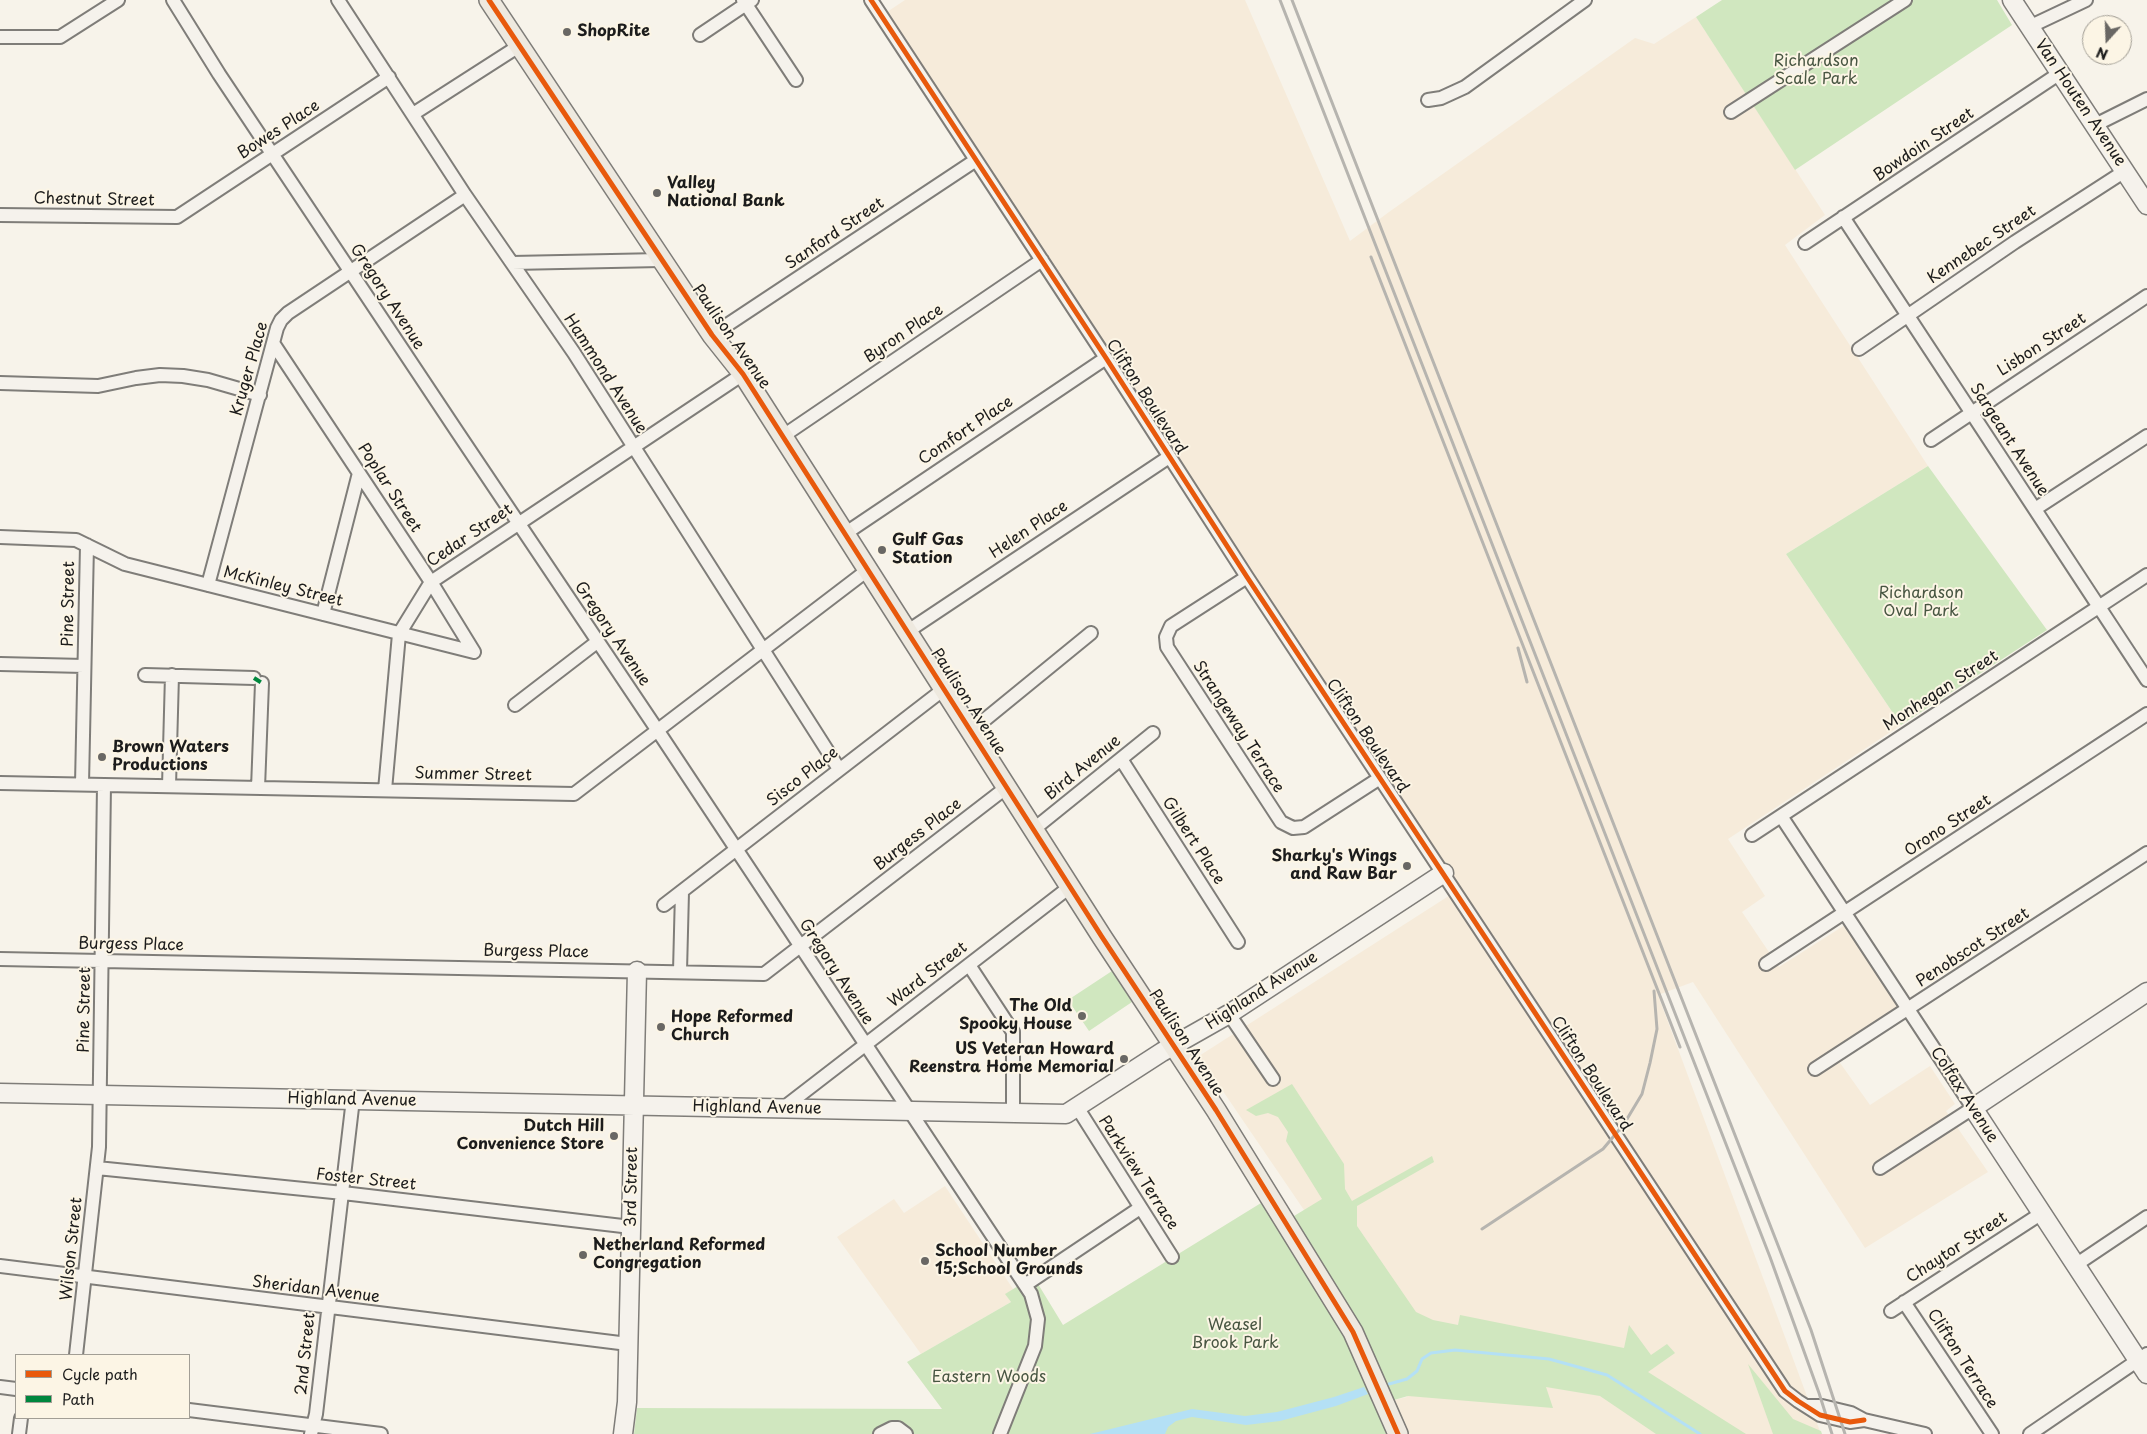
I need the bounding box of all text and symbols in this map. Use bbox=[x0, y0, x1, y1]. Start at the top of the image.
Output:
north arrow bbox=[2082, 15, 2132, 65]
place label: ShopRite bbox=[577, 22, 650, 42]
marker: ShopRite bbox=[561, 26, 573, 38]
street label: Van Houten Avenue bbox=[2030, 36, 2130, 170]
text: N bbox=[2093, 42, 2111, 65]
park label: Richardson Scale Park bbox=[1773, 52, 1859, 90]
street label: Bowes Place bbox=[234, 96, 324, 164]
street label: Bowdoin Street bbox=[1870, 104, 1978, 186]
place label: Valley National Bank bbox=[667, 174, 785, 212]
marker: Valley National Bank bbox=[651, 187, 663, 199]
street label: Chestnut Street bbox=[33, 189, 155, 211]
street label: Sanford Street bbox=[782, 194, 888, 274]
street label: Kennebec Street bbox=[1924, 202, 2040, 288]
street label: Gregory Avenue bbox=[346, 241, 428, 353]
street label: Paulison Avenue bbox=[688, 281, 774, 393]
street label: Byron Place bbox=[861, 301, 947, 367]
street label: Lisbon Street bbox=[1994, 309, 2090, 381]
street label: Hammond Avenue bbox=[559, 311, 651, 437]
street label: Kruger Place bbox=[227, 320, 273, 418]
street label: Clifton Boulevard bbox=[1102, 336, 1190, 458]
street label: Sargeant Avenue bbox=[1965, 380, 2053, 500]
street label: Comfort Place bbox=[915, 392, 1017, 470]
street label: Poplar Street bbox=[353, 440, 425, 536]
street label: Helen Place bbox=[986, 497, 1072, 563]
street label: Cedar Street bbox=[424, 500, 516, 572]
place label: Gulf Gas Station bbox=[892, 531, 963, 569]
marker: Gulf Gas Station bbox=[876, 544, 888, 556]
street label: Pine Street bbox=[59, 561, 79, 647]
street label: McKinley Street bbox=[221, 563, 345, 611]
street label: Gregory Avenue bbox=[570, 578, 654, 690]
park label: Richardson Oval Park bbox=[1878, 584, 1964, 622]
street label: Paulison Avenue bbox=[926, 645, 1010, 759]
street label: Monhegan Street bbox=[1880, 647, 2002, 735]
street label: Strangeway Terrace bbox=[1188, 657, 1288, 797]
street label: Clifton Boulevard bbox=[1322, 675, 1412, 797]
street label: Bird Avenue bbox=[1041, 732, 1125, 804]
place label: Brown Waters Productions bbox=[112, 738, 229, 776]
street label: Sisco Place bbox=[764, 743, 842, 811]
marker: Brown Waters Productions bbox=[96, 751, 108, 763]
street label: Summer Street bbox=[414, 764, 532, 786]
street label: Orono Street bbox=[1901, 791, 1995, 861]
street label: Gilbert Place bbox=[1158, 794, 1228, 888]
street label: Burgess Place bbox=[870, 795, 966, 875]
place label: Sharky's Wings and Raw Bar bbox=[1272, 847, 1397, 885]
marker: Sharky's Wings and Raw Bar bbox=[1401, 860, 1413, 872]
street label: Penobscot Street bbox=[1913, 904, 2033, 992]
street label: Gregory Avenue bbox=[795, 916, 877, 1028]
street label: Burgess Place bbox=[78, 934, 184, 956]
street label: Ward Street bbox=[885, 938, 971, 1012]
street label: Burgess Place bbox=[483, 941, 589, 963]
street label: Highland Avenue bbox=[1203, 948, 1321, 1034]
street label: Pine Street bbox=[75, 967, 95, 1053]
street label: Paulison Avenue bbox=[1144, 986, 1228, 1100]
place label: The Old Spooky House bbox=[959, 997, 1072, 1035]
place label: Hope Reformed Church bbox=[671, 1008, 793, 1046]
marker: The Old Spooky House bbox=[1076, 1010, 1088, 1022]
street label: Clifton Boulevard bbox=[1547, 1013, 1635, 1135]
marker: Hope Reformed Church bbox=[655, 1021, 667, 1033]
place label: US Veteran Howard Reenstra Home Memorial bbox=[909, 1040, 1114, 1078]
street label: Colfax Avenue bbox=[1926, 1044, 2002, 1146]
marker: US Veteran Howard Reenstra Home Memorial bbox=[1118, 1053, 1130, 1065]
street label: Highland Avenue bbox=[287, 1089, 417, 1111]
street label: Highland Avenue bbox=[692, 1097, 822, 1119]
street label: Parkview Terrace bbox=[1094, 1112, 1182, 1234]
place label: Dutch Hill Convenience Store bbox=[457, 1117, 604, 1155]
marker: Dutch Hill Convenience Store bbox=[608, 1130, 620, 1142]
street label: 3rd Street bbox=[622, 1147, 642, 1227]
street label: Foster Street bbox=[315, 1165, 417, 1195]
street label: Wilson Street bbox=[57, 1196, 87, 1302]
street label: Chaytor Street bbox=[1903, 1208, 2011, 1288]
place label: Netherland Reformed Congregation bbox=[593, 1236, 765, 1274]
place label: School Number 15;School Grounds bbox=[935, 1242, 1083, 1280]
marker: Netherland Reformed Congregation bbox=[577, 1249, 589, 1261]
marker: School Number 15;School Grounds bbox=[919, 1255, 931, 1267]
street label: Sheridan Avenue bbox=[251, 1273, 381, 1307]
street label: Clifton Terrace bbox=[1923, 1306, 2001, 1412]
street label: 2nd Street bbox=[292, 1312, 320, 1396]
park label: Weasel Brook Park bbox=[1191, 1316, 1279, 1354]
legend bbox=[15, 1354, 190, 1419]
text: Cycle path bbox=[62, 1362, 138, 1385]
park label: Eastern Woods bbox=[932, 1368, 1046, 1388]
text: Path bbox=[62, 1387, 94, 1410]

